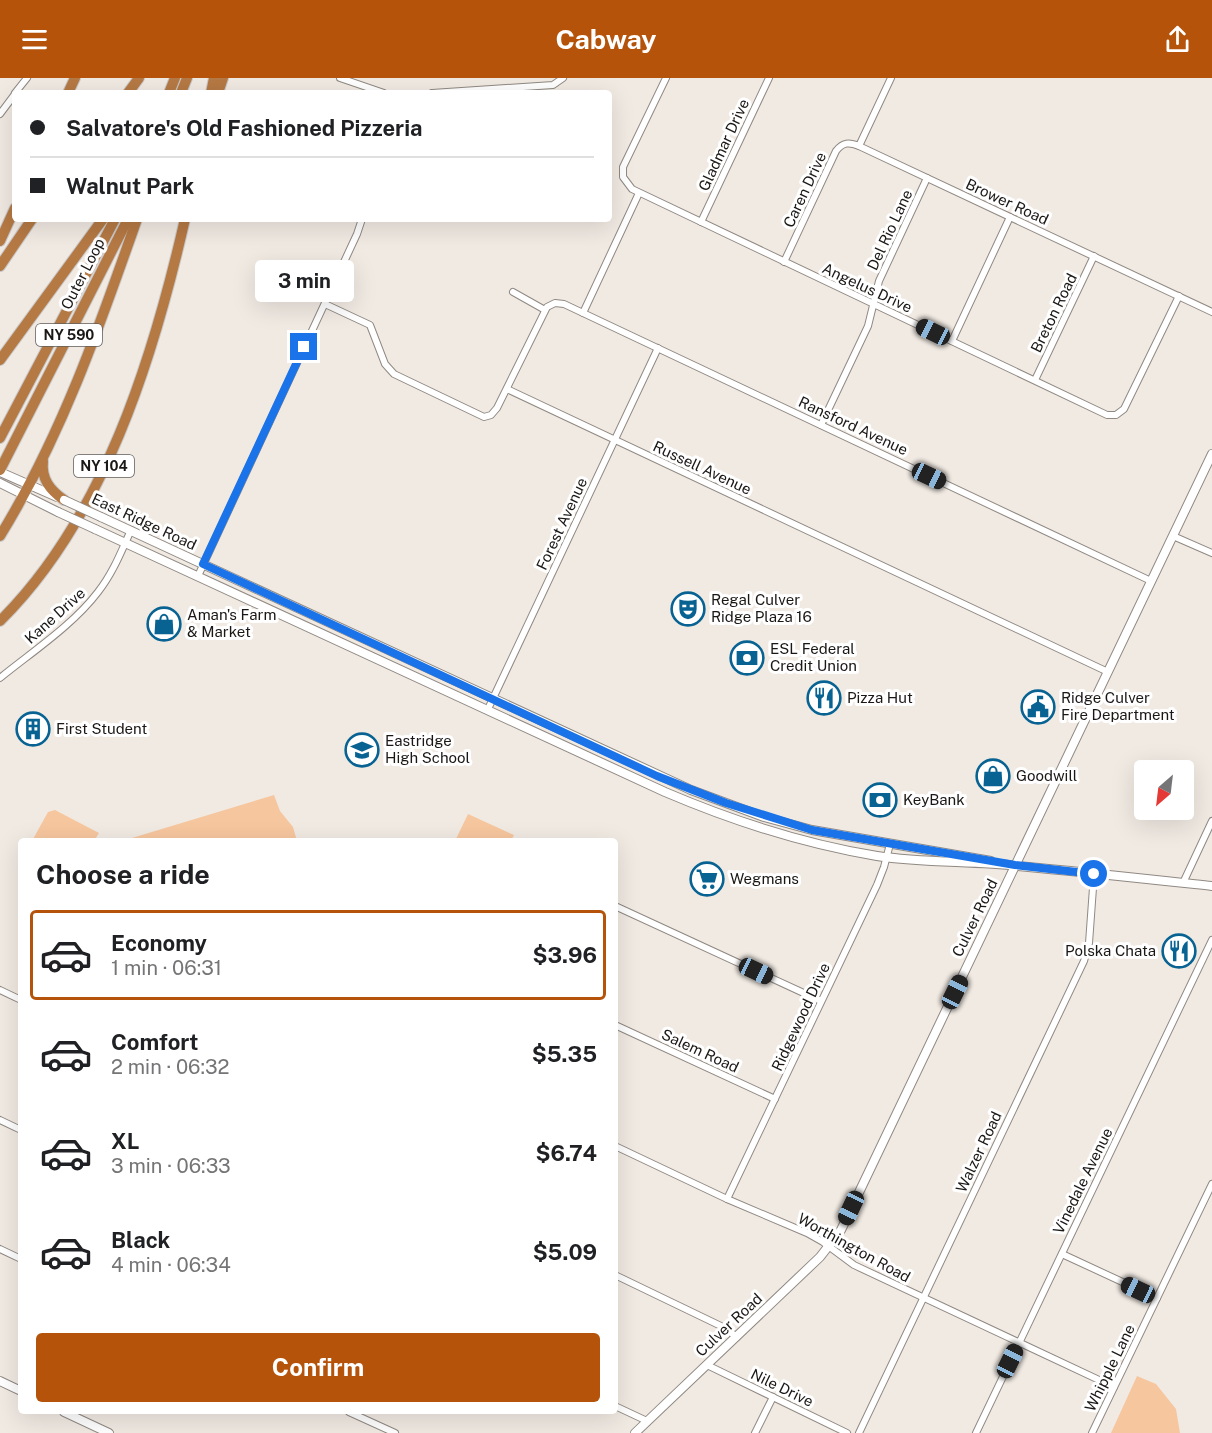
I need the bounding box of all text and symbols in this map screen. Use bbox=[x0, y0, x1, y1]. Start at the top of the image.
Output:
icon: menu bbox=[18, 23, 51, 56]
text: Cabway bbox=[555, 23, 657, 55]
icon: share bbox=[1161, 23, 1194, 56]
street label: Gladmar Drive bbox=[695, 96, 752, 193]
text: Salvatore's Old Fashioned Pizzeria bbox=[66, 115, 423, 141]
street label: Caren Drive bbox=[780, 150, 829, 230]
text: Walnut Park bbox=[66, 173, 194, 199]
street label: Brower Road bbox=[963, 175, 1051, 228]
street label: Del Rio Lane bbox=[864, 187, 916, 273]
street label: Outer Loop bbox=[57, 235, 108, 312]
street label: Angelus Drive bbox=[820, 259, 915, 316]
callout: 3 min bbox=[254, 260, 354, 302]
text: 3 min bbox=[278, 269, 331, 293]
street label: Breton Road bbox=[1027, 270, 1080, 355]
car bbox=[913, 316, 953, 348]
road number: NY 590 bbox=[36, 324, 102, 346]
route end bbox=[290, 333, 317, 360]
street label: Ransford Avenue bbox=[796, 393, 911, 458]
street label: Russell Avenue bbox=[650, 437, 754, 498]
road number: NY 104 bbox=[74, 455, 134, 477]
car bbox=[909, 460, 949, 492]
street label: Forest Avenue bbox=[533, 475, 590, 573]
street label: East Ridge Road bbox=[89, 490, 199, 553]
street label: Kane Drive bbox=[21, 584, 88, 647]
theatre icon: Regal Culver Ridge Plaza 16 bbox=[670, 591, 706, 627]
place label: Regal Culver Ridge Plaza 16 bbox=[711, 591, 812, 625]
shop icon: Aman's Farm & Market bbox=[146, 606, 182, 642]
place label: Aman's Farm & Market bbox=[187, 606, 276, 640]
bank icon: ESL Federal Credit Union bbox=[729, 640, 765, 676]
place label: ESL Federal Credit Union bbox=[770, 640, 857, 674]
restaurant icon: Pizza Hut bbox=[806, 680, 842, 716]
place label: Pizza Hut bbox=[847, 689, 913, 706]
public building icon: Ridge Culver Fire Department bbox=[1020, 689, 1056, 725]
place label: Ridge Culver Fire Department bbox=[1061, 689, 1175, 723]
building icon: First Student bbox=[15, 711, 51, 747]
place label: First Student bbox=[56, 720, 147, 737]
school or university icon: Eastridge High School bbox=[344, 732, 380, 768]
place label: Eastridge High School bbox=[385, 732, 470, 766]
shop icon: Goodwill bbox=[975, 758, 1011, 794]
north arrow bbox=[1134, 760, 1194, 820]
map controls bbox=[1134, 760, 1194, 820]
place label: Goodwill bbox=[1016, 767, 1077, 784]
bank icon: KeyBank bbox=[862, 782, 898, 818]
place label: KeyBank bbox=[903, 791, 965, 808]
text: Choose a ride bbox=[36, 858, 210, 890]
route start bbox=[1080, 860, 1107, 887]
supermarket icon: Wegmans bbox=[689, 861, 725, 897]
place label: Wegmans bbox=[730, 870, 799, 887]
street label: Culver Road bbox=[948, 876, 1001, 959]
icon: car bbox=[39, 928, 93, 982]
text: Economy bbox=[111, 930, 207, 956]
restaurant icon: Polska Chata bbox=[1161, 933, 1197, 969]
text: $3.96 bbox=[533, 942, 597, 968]
place label: Polska Chata bbox=[1065, 942, 1156, 959]
car bbox=[736, 955, 776, 987]
text: 1 min · 06:31 bbox=[111, 956, 222, 980]
street label: Ridgewood Drive bbox=[768, 960, 833, 1073]
car bbox=[939, 972, 971, 1012]
street label: Salem Road bbox=[659, 1025, 741, 1076]
icon: car bbox=[39, 1027, 93, 1081]
text: Comfort bbox=[111, 1029, 198, 1055]
text: $5.35 bbox=[532, 1041, 597, 1067]
text: 2 min · 06:32 bbox=[111, 1055, 229, 1079]
street label: Walzer Road bbox=[952, 1109, 1005, 1195]
street label: Vinedale Avenue bbox=[1049, 1125, 1116, 1237]
icon: car bbox=[39, 1126, 93, 1180]
text: XL bbox=[111, 1128, 139, 1154]
text: $6.74 bbox=[535, 1140, 597, 1166]
text: 3 min · 06:33 bbox=[111, 1154, 231, 1178]
car bbox=[835, 1188, 867, 1228]
street label: Worthington Road bbox=[795, 1210, 913, 1286]
icon: car bbox=[39, 1225, 93, 1279]
text: Black bbox=[111, 1227, 170, 1253]
text: $5.09 bbox=[533, 1239, 597, 1265]
text: 4 min · 06:34 bbox=[111, 1253, 231, 1277]
car bbox=[1118, 1274, 1158, 1306]
street label: Culver Road bbox=[692, 1290, 765, 1360]
street label: Whipple Lane bbox=[1081, 1321, 1138, 1414]
button: Confirm bbox=[36, 1333, 600, 1402]
car bbox=[994, 1341, 1026, 1381]
street label: Nile Drive bbox=[748, 1365, 816, 1410]

